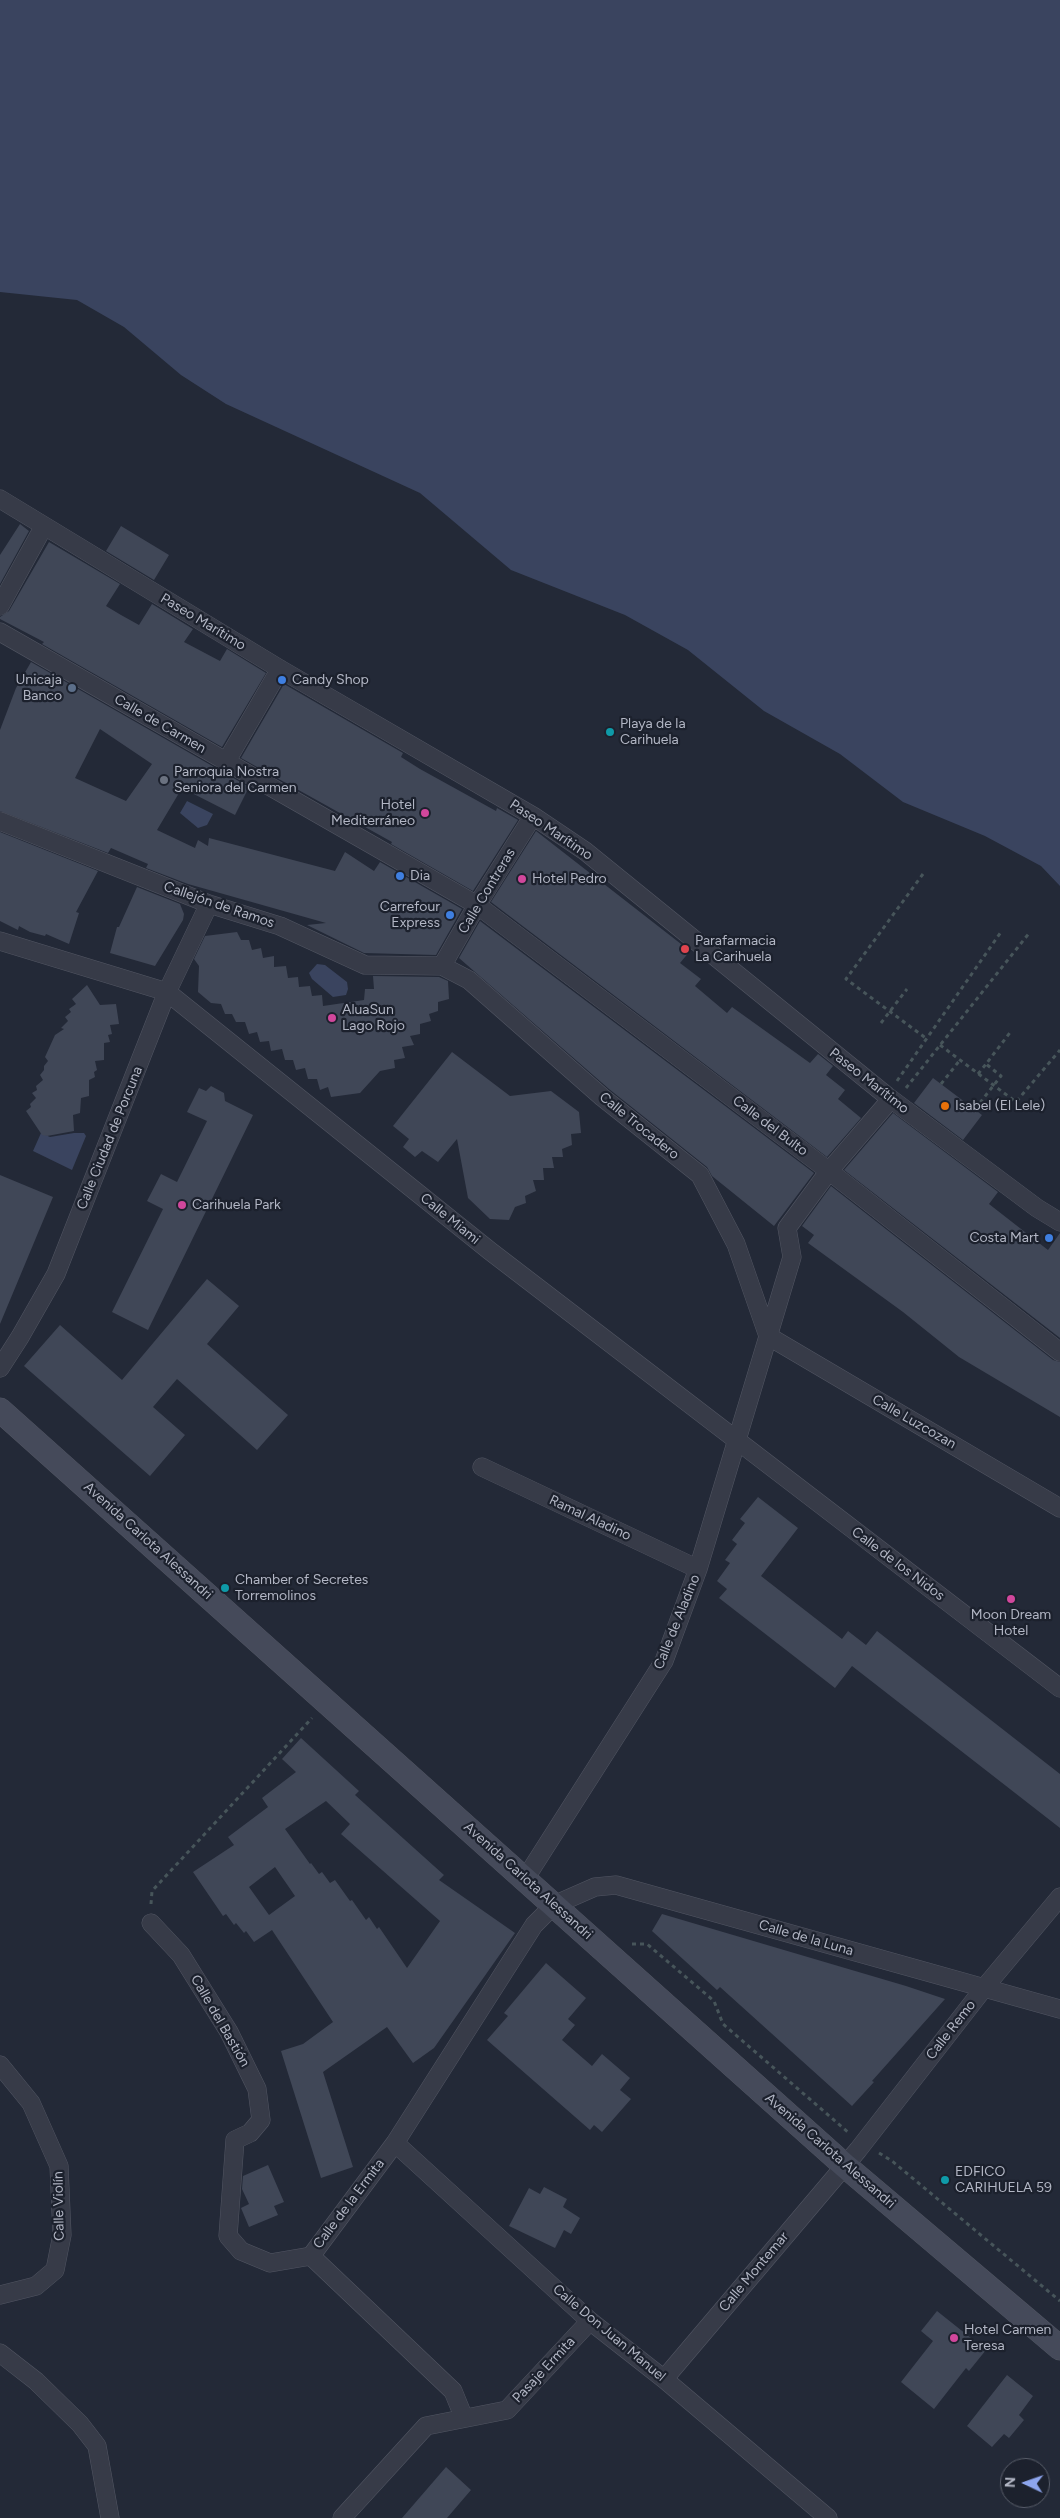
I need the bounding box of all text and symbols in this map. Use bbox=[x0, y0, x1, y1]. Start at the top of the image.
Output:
street label: Paseo Marítimo bbox=[157, 590, 249, 654]
place label: Unicaja Banco bbox=[15, 672, 62, 704]
place label: Candy Shop bbox=[292, 672, 369, 688]
marker: Candy Shop bbox=[276, 674, 288, 686]
marker: Unicaja Banco bbox=[66, 682, 78, 694]
street label: Calle de Carmen bbox=[111, 691, 209, 757]
place label: Playa de la Carihuela bbox=[620, 716, 686, 749]
marker: Playa de la Carihuela bbox=[604, 726, 616, 738]
place label: Parroquia Nostra Seniora del Carmen bbox=[174, 764, 296, 796]
marker: Parroquia Nostra Seniora del Carmen bbox=[158, 774, 170, 786]
street label: Paseo Marítimo bbox=[506, 796, 596, 864]
place label: Hotel Mediterráneo bbox=[331, 797, 415, 830]
marker: Hotel Mediterráneo bbox=[419, 807, 431, 819]
street label: Calle Contreras bbox=[455, 845, 519, 937]
place label: Dia bbox=[410, 868, 430, 884]
marker: Dia bbox=[394, 870, 406, 882]
place label: Hotel Pedro bbox=[532, 871, 607, 887]
marker: Hotel Pedro bbox=[516, 873, 528, 885]
street label: Callejón de Ramos bbox=[161, 878, 277, 932]
place label: Carrefour Express bbox=[380, 899, 440, 932]
marker: Carrefour Express bbox=[444, 909, 456, 921]
place label: Parafarmacia La Carihuela bbox=[695, 933, 776, 966]
marker: Parafarmacia La Carihuela bbox=[679, 943, 691, 955]
place label: AluaSun Lago Rojo bbox=[342, 1002, 405, 1034]
marker: AluaSun Lago Rojo bbox=[326, 1012, 338, 1024]
street label: Paseo Marítimo bbox=[826, 1045, 912, 1117]
street label: Calle Ciudad de Porcuna bbox=[74, 1064, 146, 1212]
street label: Calle Trocadero bbox=[596, 1089, 682, 1163]
street label: Calle del Bulto bbox=[729, 1092, 811, 1160]
place label: Isabel (El Lele) bbox=[955, 1098, 1045, 1114]
marker: Isabel (El Lele) bbox=[939, 1100, 951, 1112]
street label: Calle Miami bbox=[417, 1190, 483, 1248]
place label: Carihuela Park bbox=[192, 1197, 281, 1213]
marker: Carihuela Park bbox=[176, 1199, 188, 1211]
place label: Costa Mart bbox=[969, 1230, 1039, 1246]
marker: Costa Mart bbox=[1043, 1232, 1055, 1244]
street label: Calle Luzcozan bbox=[869, 1391, 959, 1453]
street label: Avenida Carlota Alessandri bbox=[80, 1479, 216, 1603]
street label: Ramal Aladino bbox=[546, 1492, 634, 1544]
street label: Calle de los Nidos bbox=[848, 1524, 948, 1604]
place label: Chamber of Secretes Torremolinos bbox=[235, 1572, 368, 1604]
street label: Calle de Aladino bbox=[650, 1572, 704, 1672]
marker: Chamber of Secretes Torremolinos bbox=[219, 1582, 231, 1594]
marker: Moon Dream Hotel bbox=[1005, 1593, 1017, 1605]
place label: Moon Dream Hotel bbox=[971, 1607, 1051, 1640]
street label: Avenida Carlota Alessandri bbox=[460, 1819, 596, 1943]
street label: Calle de la Luna bbox=[757, 1916, 855, 1960]
street label: Calle del Bastión bbox=[187, 1972, 253, 2070]
street label: Calle Remo bbox=[923, 1997, 979, 2063]
street label: Avenida Carlota Alessandri bbox=[761, 2090, 899, 2212]
street label: Calle de la Ermita bbox=[310, 2156, 388, 2252]
place label: EDFICO CARIHUELA 59 bbox=[955, 2164, 1052, 2196]
street label: Calle Violín bbox=[50, 2171, 68, 2241]
marker: EDFICO CARIHUELA 59 bbox=[939, 2174, 951, 2186]
street label: Calle Montemar bbox=[716, 2229, 792, 2315]
street label: Calle Don Juan Manuel bbox=[549, 2281, 669, 2385]
place label: Hotel Carmen Teresa bbox=[964, 2322, 1051, 2354]
marker: Hotel Carmen Teresa bbox=[948, 2332, 960, 2344]
street label: Pasaje Ermita bbox=[509, 2333, 579, 2407]
north arrow bbox=[1000, 2458, 1050, 2508]
text: N bbox=[1002, 2476, 1019, 2488]

